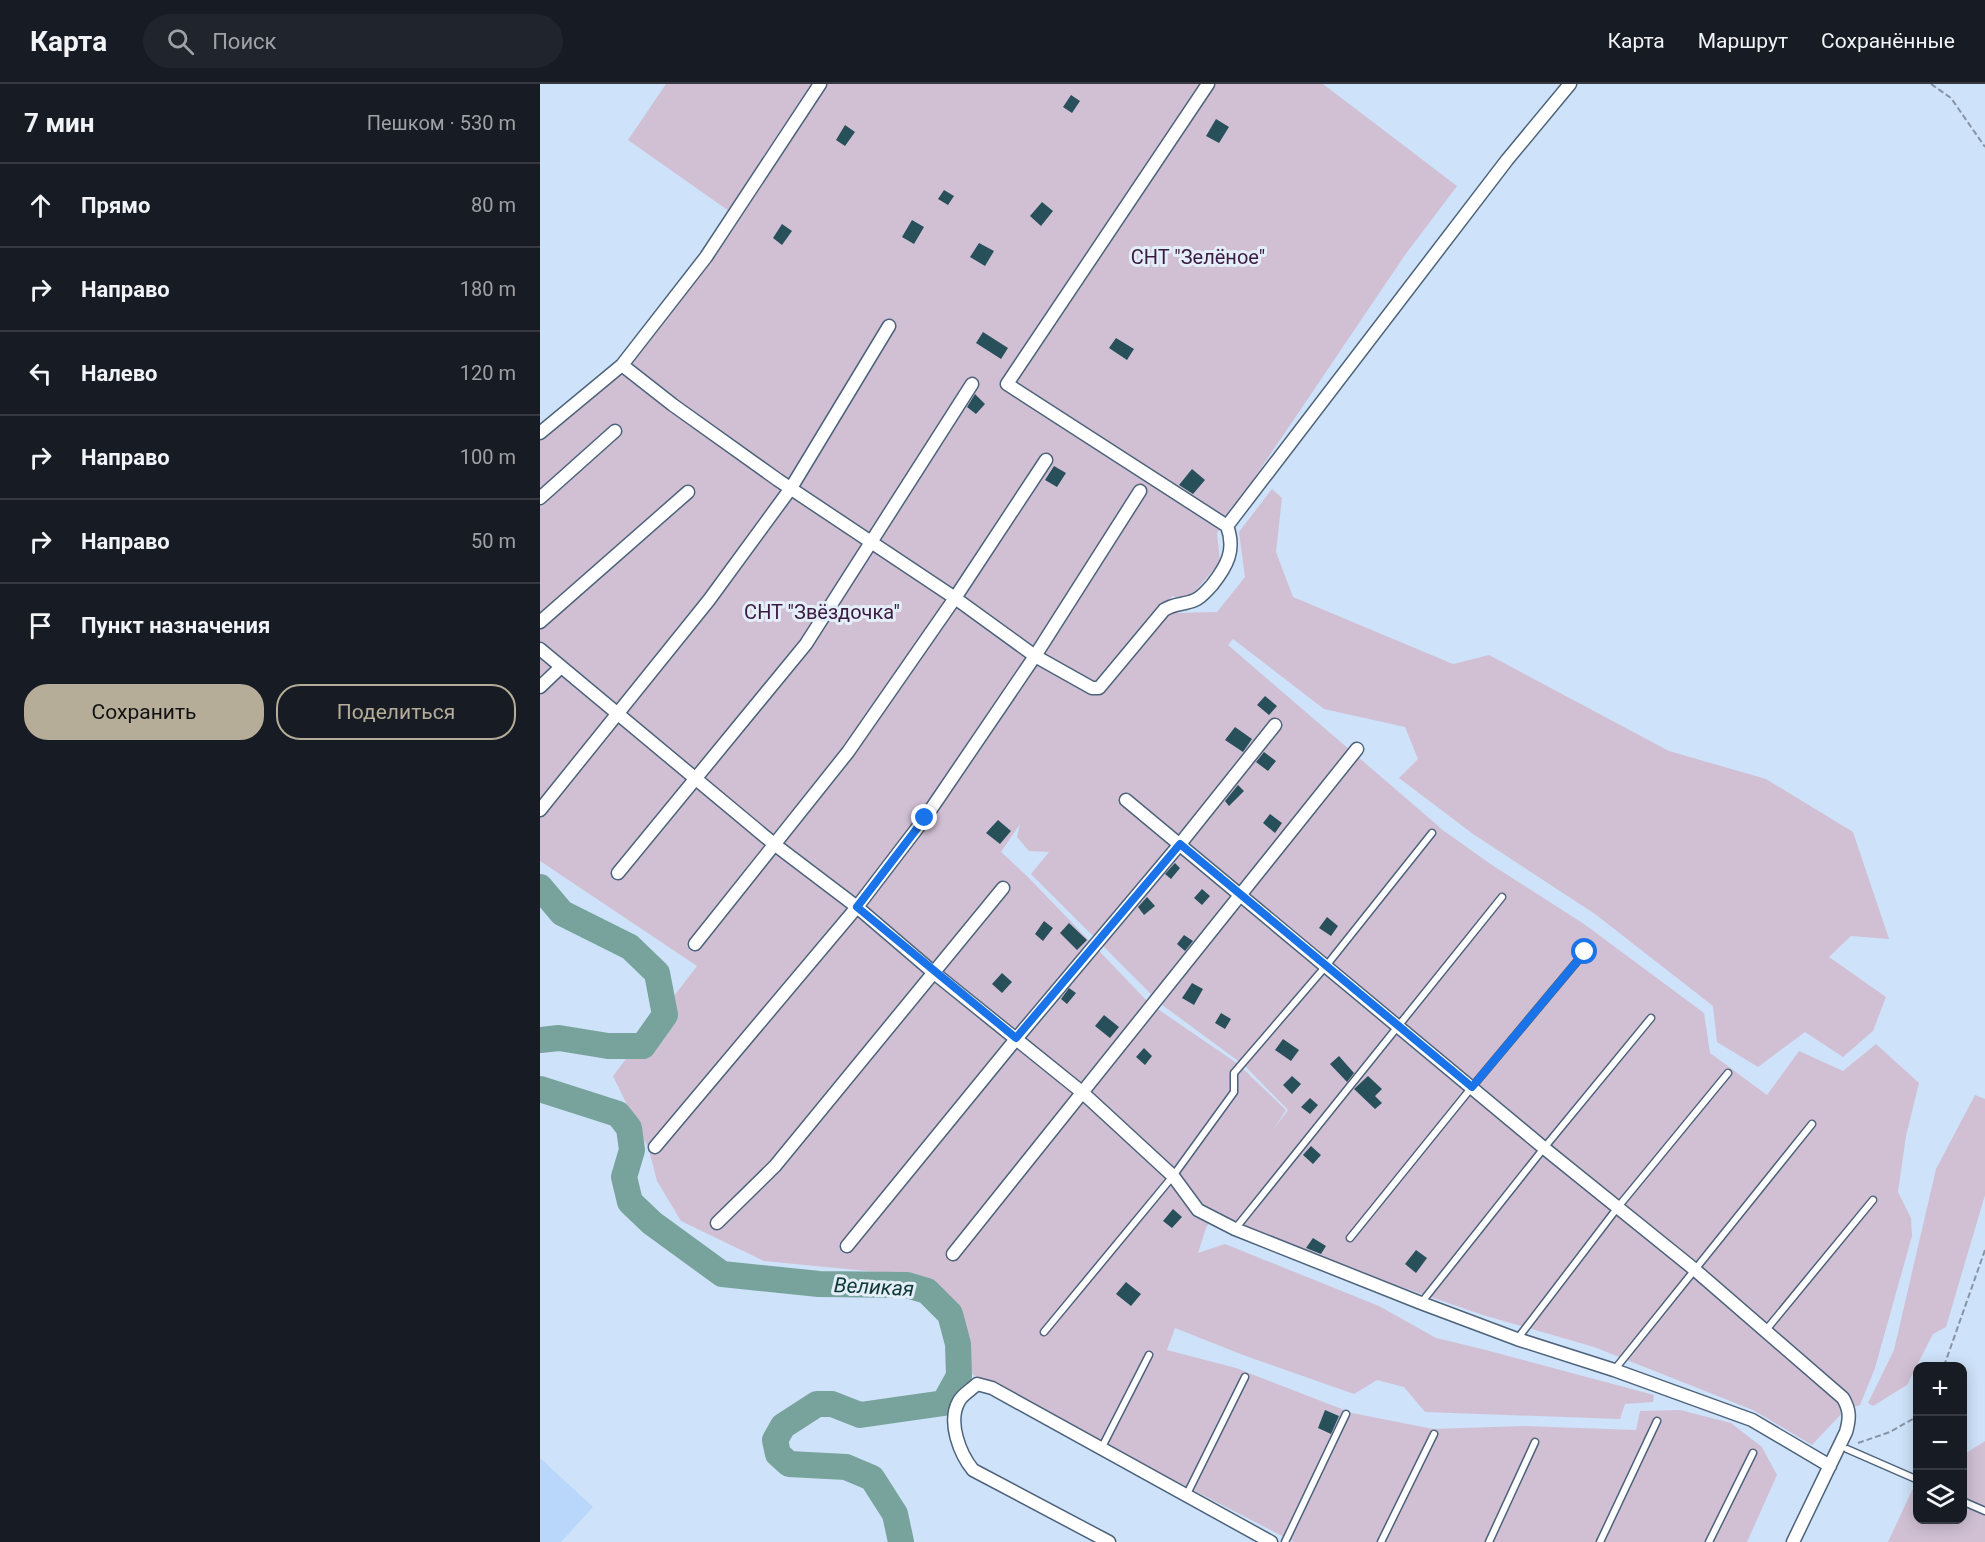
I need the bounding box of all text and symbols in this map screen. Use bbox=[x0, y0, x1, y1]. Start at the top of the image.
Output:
search box bbox=[143, 14, 563, 68]
text: Карта bbox=[30, 25, 107, 58]
icon: search bbox=[164, 25, 197, 58]
text: Поиск bbox=[212, 29, 277, 54]
text: Карта bbox=[1608, 29, 1665, 53]
text: Маршрут bbox=[1698, 29, 1788, 53]
text: Сохранённые bbox=[1821, 29, 1955, 53]
text: 7 мин bbox=[24, 108, 95, 138]
text: Пешком · 530 m bbox=[367, 111, 516, 135]
icon: ahead bbox=[24, 189, 57, 222]
text: Прямо bbox=[81, 193, 150, 218]
text: 80 m bbox=[471, 193, 516, 217]
park label: СНТ "Зелёное" bbox=[1131, 245, 1265, 269]
icon: right bbox=[24, 273, 57, 306]
text: Направо bbox=[81, 277, 170, 302]
text: 180 m bbox=[460, 277, 516, 301]
icon: left bbox=[24, 357, 57, 390]
text: Налево bbox=[81, 361, 158, 386]
text: 120 m bbox=[460, 361, 516, 385]
icon: right bbox=[24, 441, 57, 474]
text: Направо bbox=[81, 445, 170, 470]
text: 100 m bbox=[460, 445, 516, 469]
icon: right bbox=[24, 525, 57, 558]
text: Направо bbox=[81, 529, 170, 554]
text: 50 m bbox=[471, 529, 516, 553]
park label: СНТ "Звёздочка" bbox=[744, 600, 900, 624]
icon: arrive bbox=[24, 609, 57, 642]
text: Пункт назначения bbox=[81, 613, 270, 638]
button: Сохранить bbox=[24, 684, 264, 740]
button: Поделиться bbox=[276, 684, 516, 740]
route end bbox=[911, 804, 937, 830]
route start bbox=[1571, 938, 1597, 964]
water label: Великая bbox=[833, 1273, 915, 1301]
map controls bbox=[1913, 1362, 1967, 1524]
button: + bbox=[1913, 1362, 1967, 1416]
button: − bbox=[1913, 1416, 1967, 1470]
button: layers bbox=[1913, 1470, 1967, 1524]

